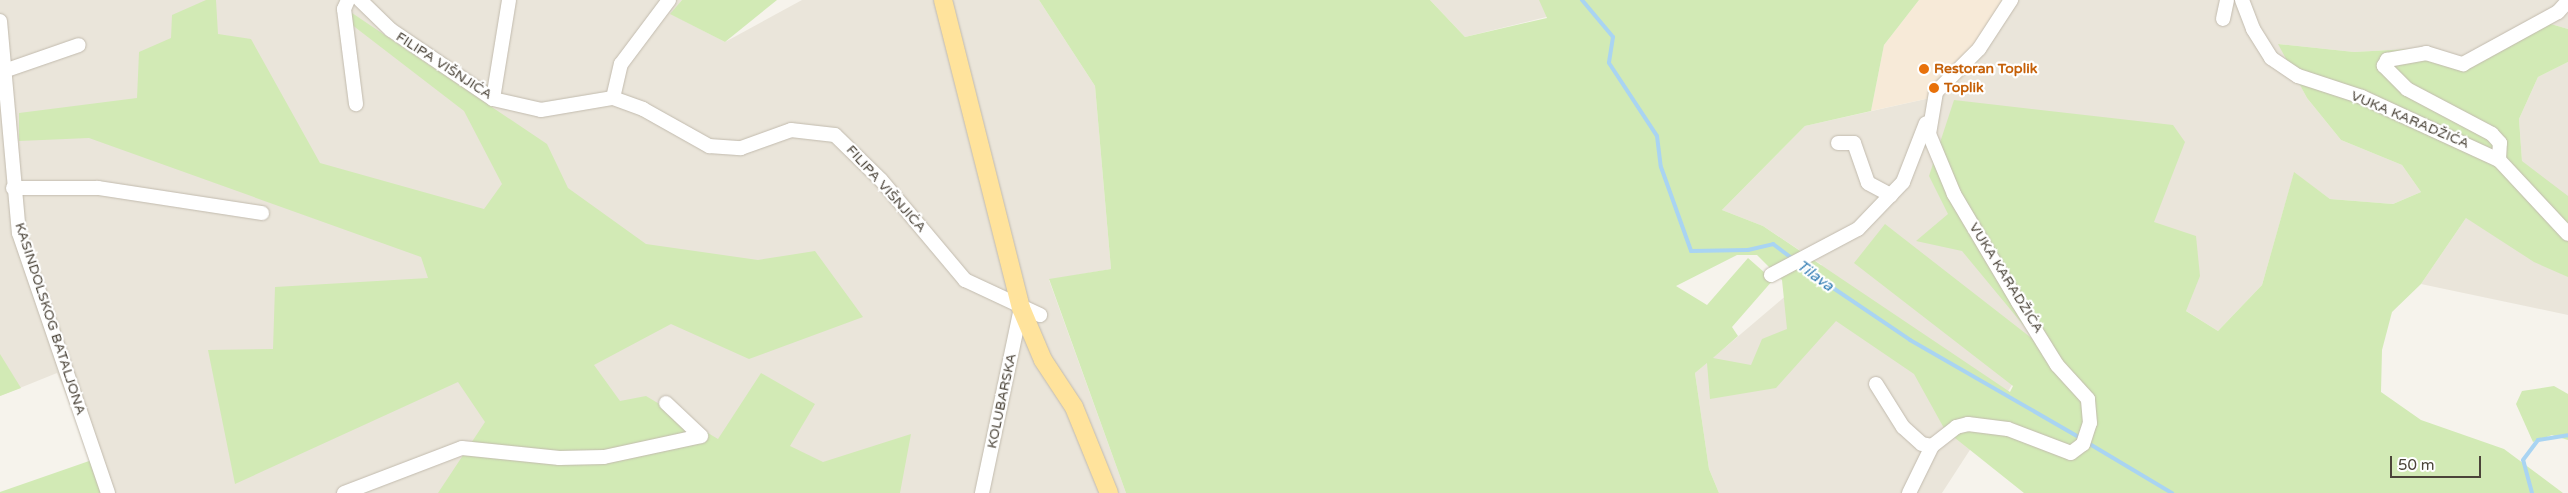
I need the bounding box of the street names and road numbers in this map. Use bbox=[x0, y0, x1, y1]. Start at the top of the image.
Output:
street label: FILIPA VIŠNJIĆA bbox=[393, 29, 495, 103]
street label: VUKA KARADŽIĆA bbox=[2348, 87, 2472, 153]
street label: FILIPA VIŠNJIĆA bbox=[842, 142, 930, 236]
street label: VUKA KARADŽIĆA bbox=[1965, 220, 2047, 336]
street label: KASINDOLSKOG BATALJONA bbox=[11, 221, 89, 417]
street label: KOLUBARSKA bbox=[984, 352, 1020, 450]

